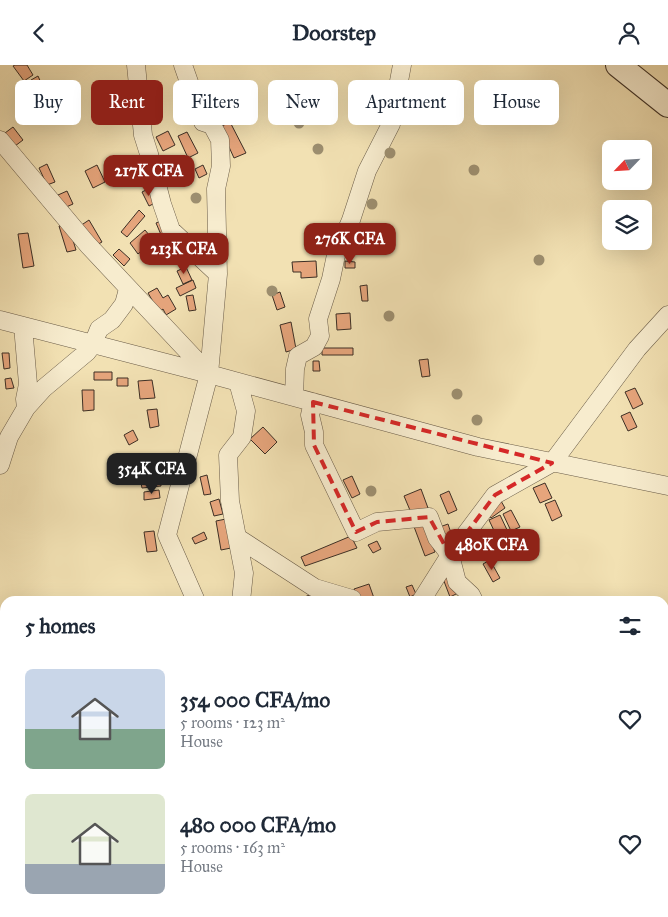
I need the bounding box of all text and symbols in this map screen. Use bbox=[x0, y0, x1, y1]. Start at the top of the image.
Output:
icon: back bbox=[25, 19, 53, 47]
text: Doorstep bbox=[292, 19, 376, 46]
icon: person bbox=[615, 19, 643, 47]
chip: Buy bbox=[15, 80, 81, 125]
chip: Rent bbox=[91, 80, 163, 125]
chip: Filters bbox=[173, 80, 258, 125]
chip: New bbox=[268, 80, 338, 125]
chip: Apartment bbox=[348, 80, 464, 125]
chip: House bbox=[474, 80, 559, 125]
north arrow bbox=[602, 140, 652, 190]
map controls bbox=[602, 140, 652, 250]
pin: 217K CFA bbox=[97, 155, 201, 197]
text: 217K CFA bbox=[115, 161, 183, 180]
button: layers bbox=[602, 200, 652, 250]
pin: 276K CFA bbox=[298, 223, 402, 265]
text: 276K CFA bbox=[315, 229, 385, 248]
pin: 213K CFA bbox=[132, 233, 236, 275]
text: 213K CFA bbox=[151, 239, 217, 258]
pin: 354K CFA bbox=[100, 453, 204, 495]
text: 354K CFA bbox=[118, 459, 186, 478]
pin: 480K CFA bbox=[440, 529, 544, 571]
text: 480K CFA bbox=[456, 535, 528, 554]
icon: filters bbox=[616, 612, 644, 640]
text: 5 homes bbox=[25, 613, 96, 639]
text: 354 000 CFA/mo bbox=[180, 687, 330, 713]
icon: home bbox=[65, 689, 125, 749]
icon: heart bbox=[616, 705, 644, 733]
text: 5 rooms · 123 m² bbox=[180, 713, 285, 732]
text: House bbox=[180, 732, 223, 751]
text: 480 000 CFA/mo bbox=[180, 812, 336, 838]
icon: home bbox=[65, 814, 125, 874]
icon: heart bbox=[616, 830, 644, 858]
text: 5 rooms · 163 m² bbox=[180, 838, 285, 857]
text: House bbox=[180, 857, 223, 876]

